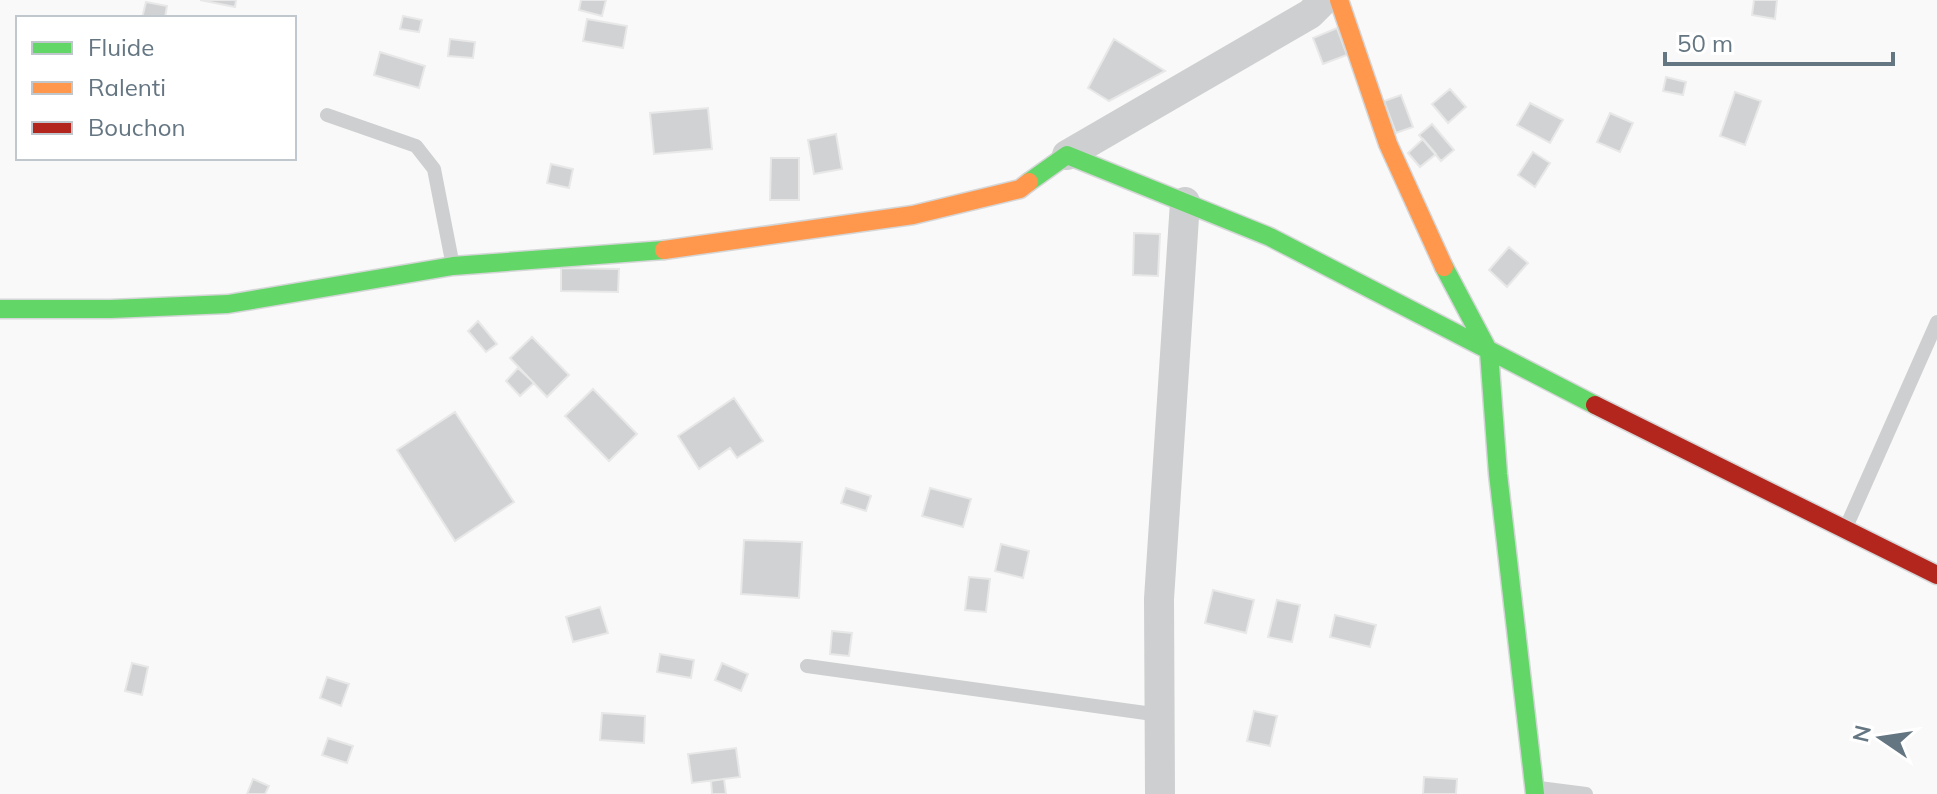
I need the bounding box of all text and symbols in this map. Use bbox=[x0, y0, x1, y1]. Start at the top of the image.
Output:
legend bbox=[16, 16, 296, 160]
scale bar bbox=[1665, 16, 1893, 66]
text: 50 m bbox=[1677, 28, 1733, 58]
text: Fluide bbox=[88, 32, 154, 62]
text: Ralenti bbox=[88, 72, 166, 102]
text: Bouchon bbox=[88, 112, 186, 142]
north arrow bbox=[1841, 698, 1921, 778]
text: N bbox=[1846, 722, 1877, 745]

